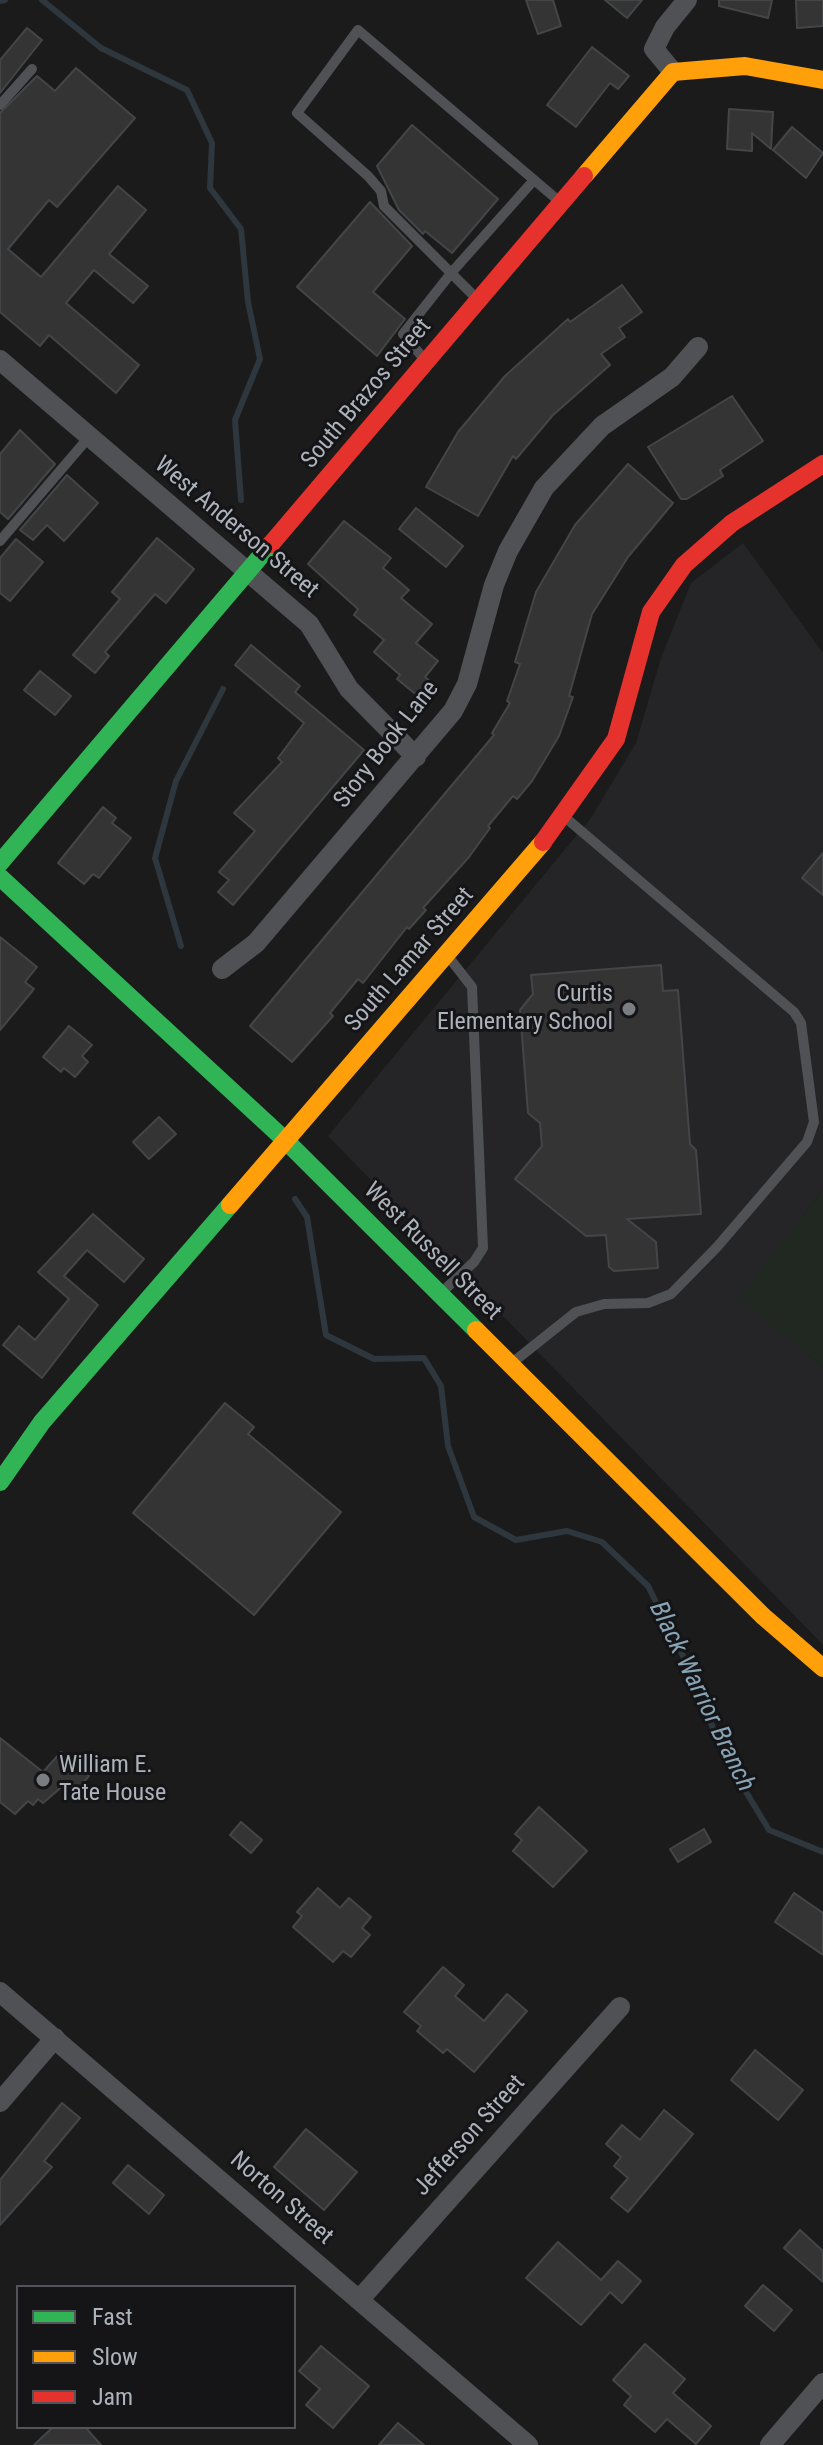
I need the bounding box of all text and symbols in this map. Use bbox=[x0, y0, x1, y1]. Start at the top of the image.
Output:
street label: South Brazos Street bbox=[296, 313, 438, 475]
street label: West Anderson Street bbox=[148, 451, 324, 605]
street label: Story Book Lane bbox=[328, 676, 446, 814]
street label: South Lamar Street bbox=[339, 882, 481, 1038]
place label: Curtis Elementary School bbox=[437, 981, 613, 1037]
marker: Curtis Elementary School bbox=[620, 1000, 638, 1018]
street label: West Russell Street bbox=[357, 1177, 507, 1327]
water label: Black Warrior Branch bbox=[641, 1597, 761, 1797]
place label: William E. Tate House bbox=[59, 1752, 166, 1808]
marker: William E. Tate House bbox=[34, 1771, 52, 1789]
street label: Jefferson Street bbox=[408, 2070, 532, 2202]
street label: Norton Street bbox=[224, 2146, 338, 2252]
legend bbox=[16, 2285, 296, 2429]
text: Fast bbox=[92, 2303, 133, 2331]
text: Slow bbox=[92, 2343, 138, 2371]
text: Jam bbox=[92, 2383, 133, 2411]

